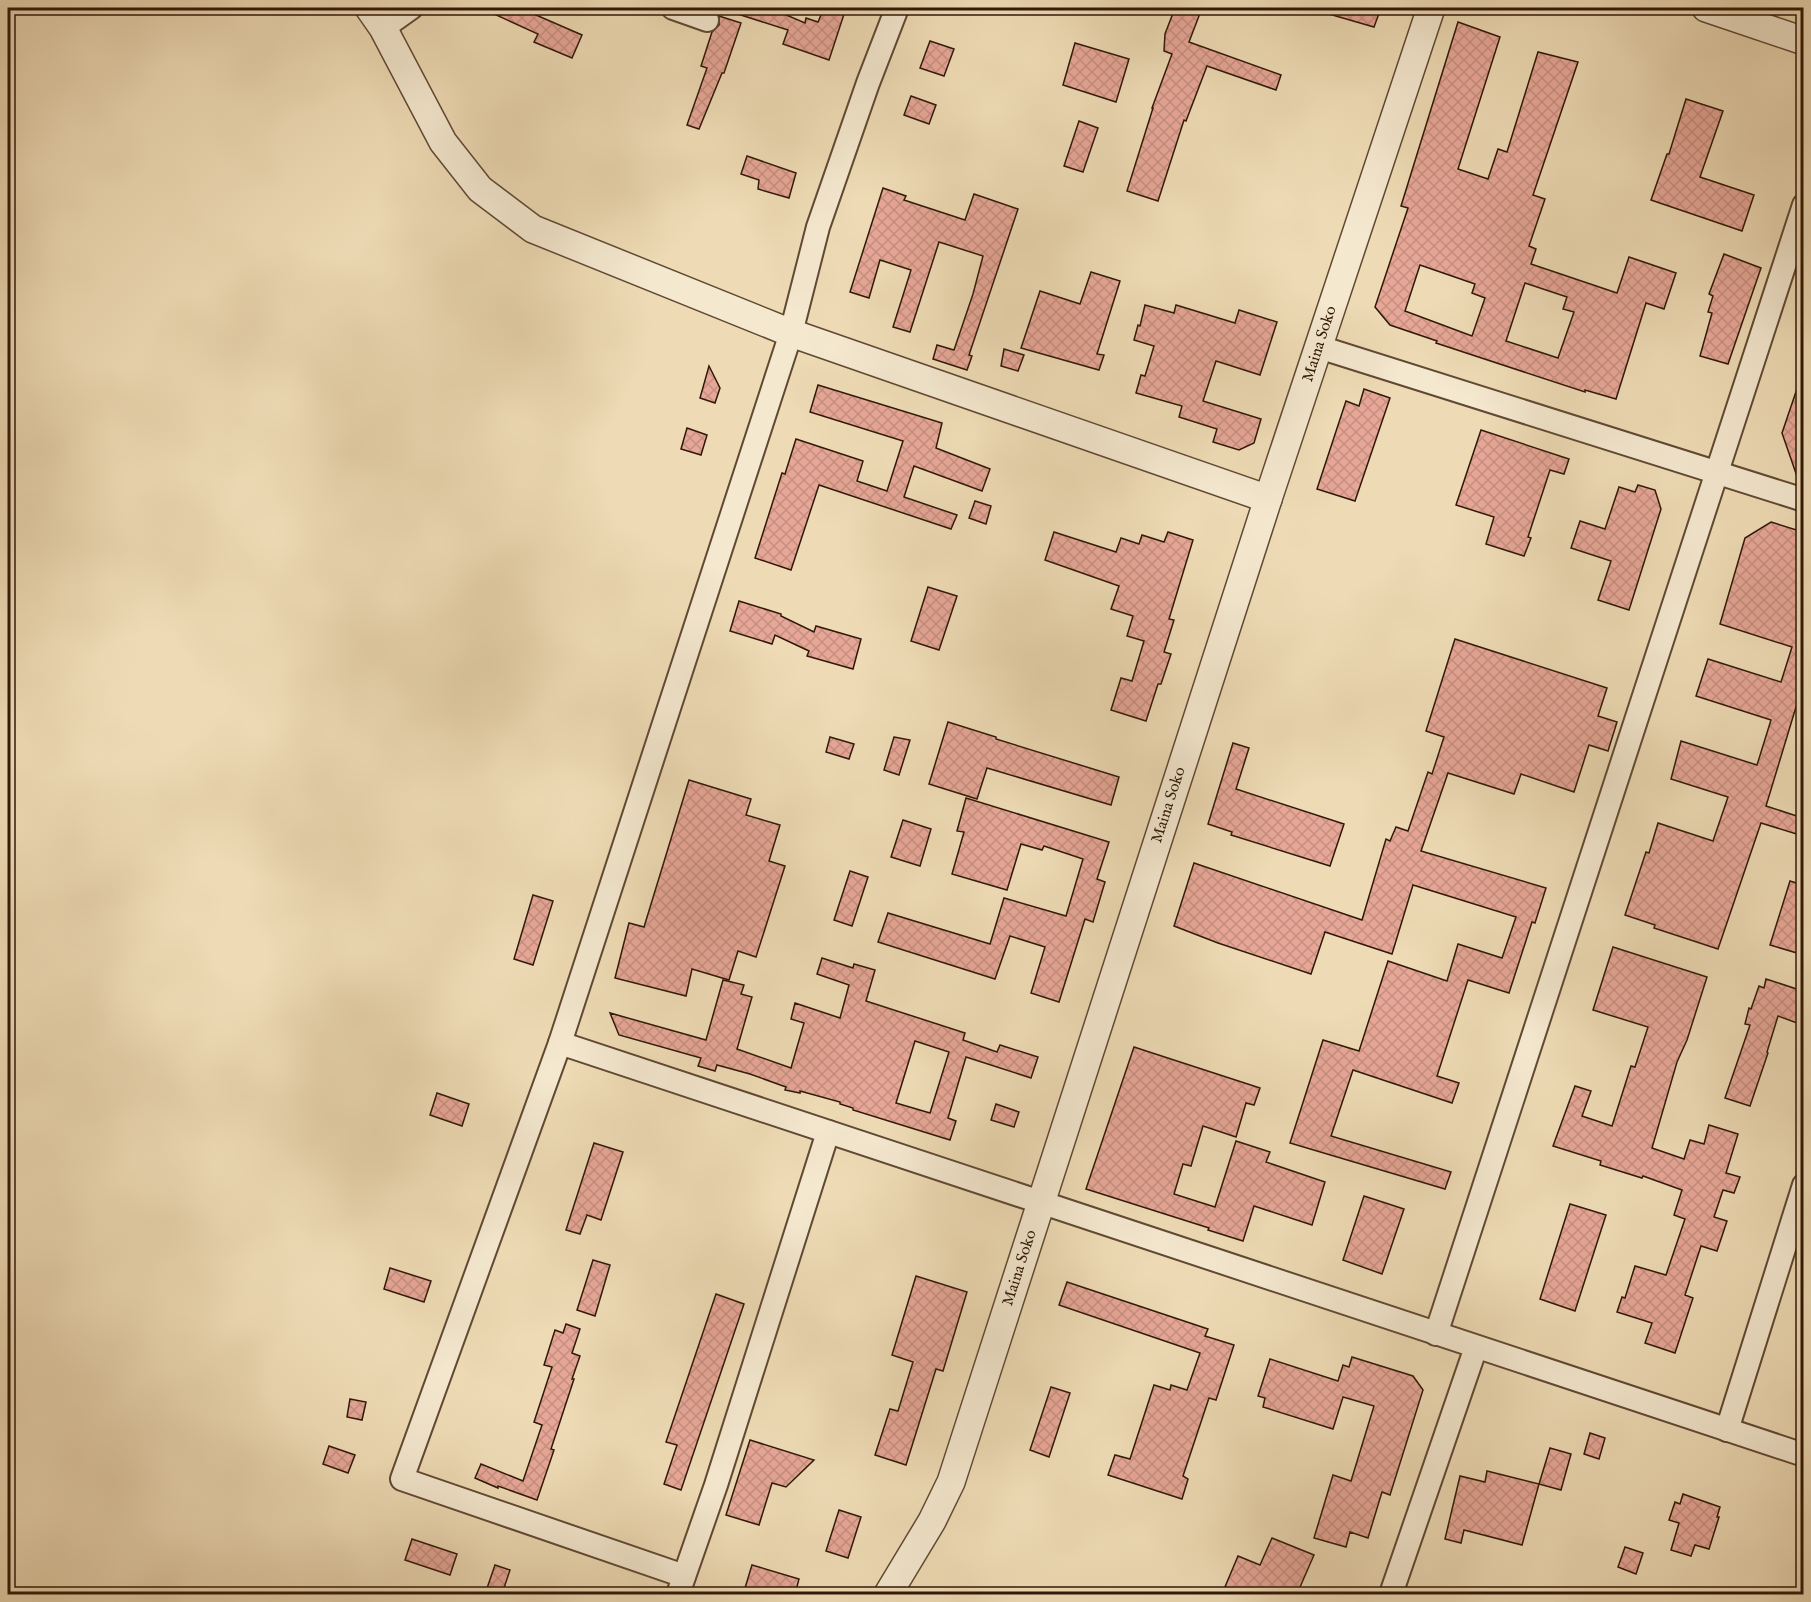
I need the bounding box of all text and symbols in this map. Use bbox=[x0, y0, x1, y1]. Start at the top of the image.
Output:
street label: Maina Soko bbox=[1298, 303, 1342, 385]
street label: Maina Soko bbox=[1147, 764, 1191, 846]
street label: Maina Soko bbox=[998, 1227, 1042, 1309]

